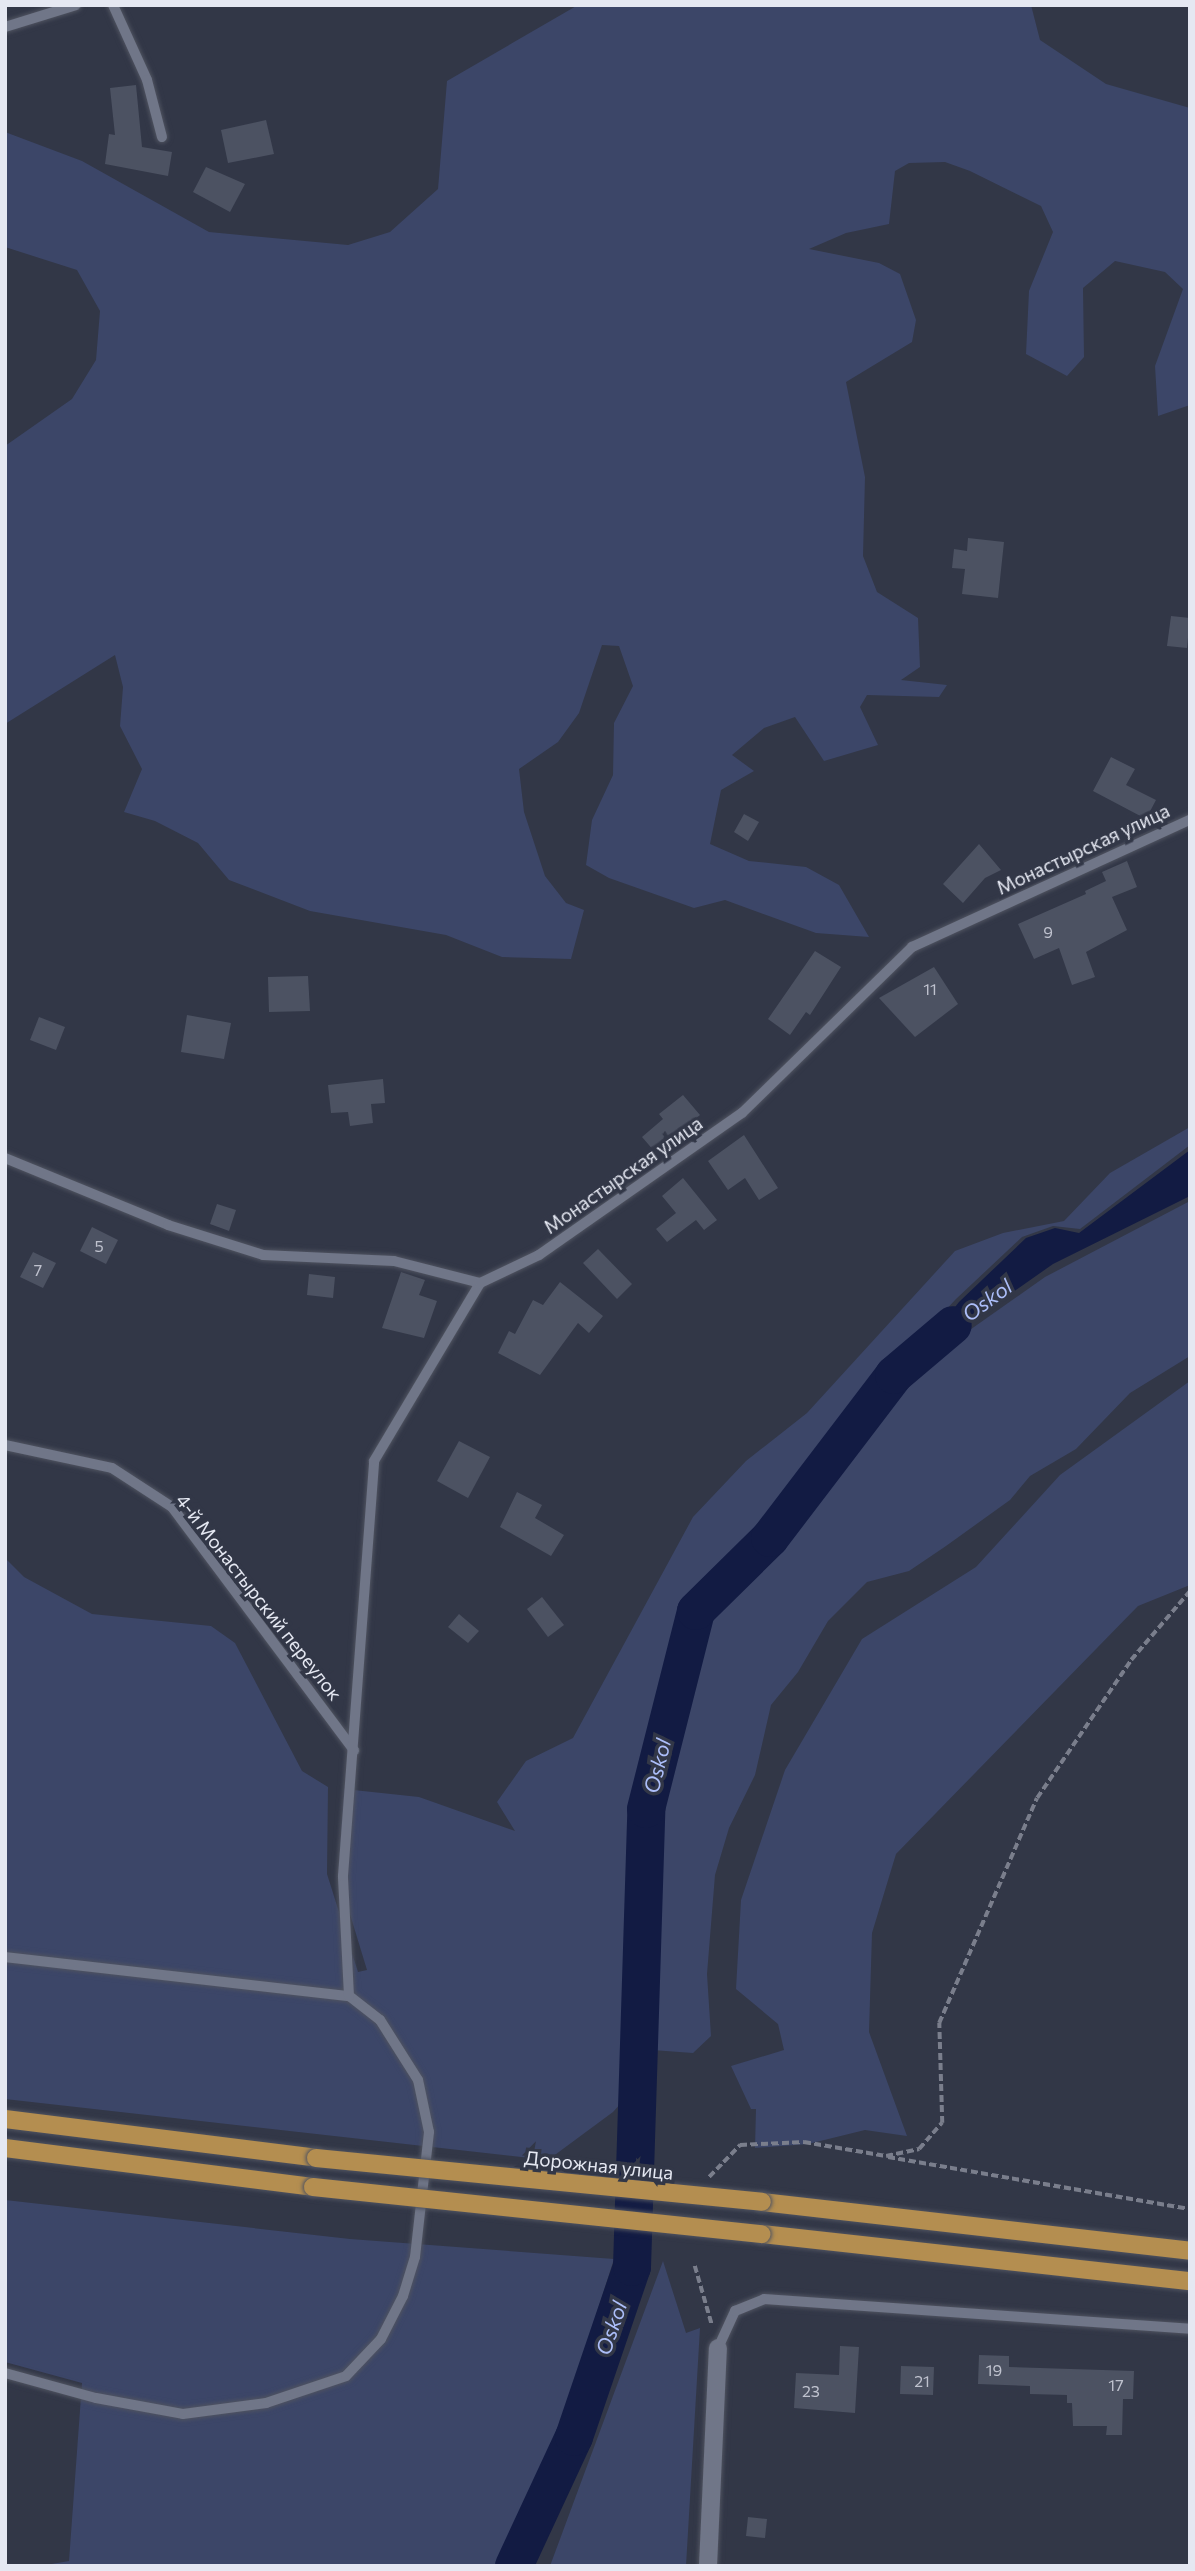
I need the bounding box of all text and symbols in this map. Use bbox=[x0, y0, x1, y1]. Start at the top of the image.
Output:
street label: Монастырская улица bbox=[993, 799, 1173, 899]
house number: 9 bbox=[1043, 922, 1053, 942]
house number: 11 bbox=[923, 979, 937, 999]
street label: Монастырская улица bbox=[539, 1112, 707, 1238]
house number: 5 bbox=[94, 1236, 104, 1256]
house number: 7 bbox=[34, 1260, 42, 1280]
water label: Oskol bbox=[957, 1273, 1017, 1327]
street label: 4-й Монастырский переулок bbox=[171, 1489, 347, 1705]
water label: Oskol bbox=[638, 1736, 676, 1796]
street label: Дорожная улица bbox=[523, 2146, 675, 2184]
water label: Oskol bbox=[590, 2298, 632, 2358]
house number: 19 bbox=[986, 2360, 1002, 2380]
house number: 21 bbox=[914, 2371, 930, 2391]
house number: 17 bbox=[1108, 2375, 1124, 2395]
house number: 23 bbox=[802, 2381, 820, 2401]

